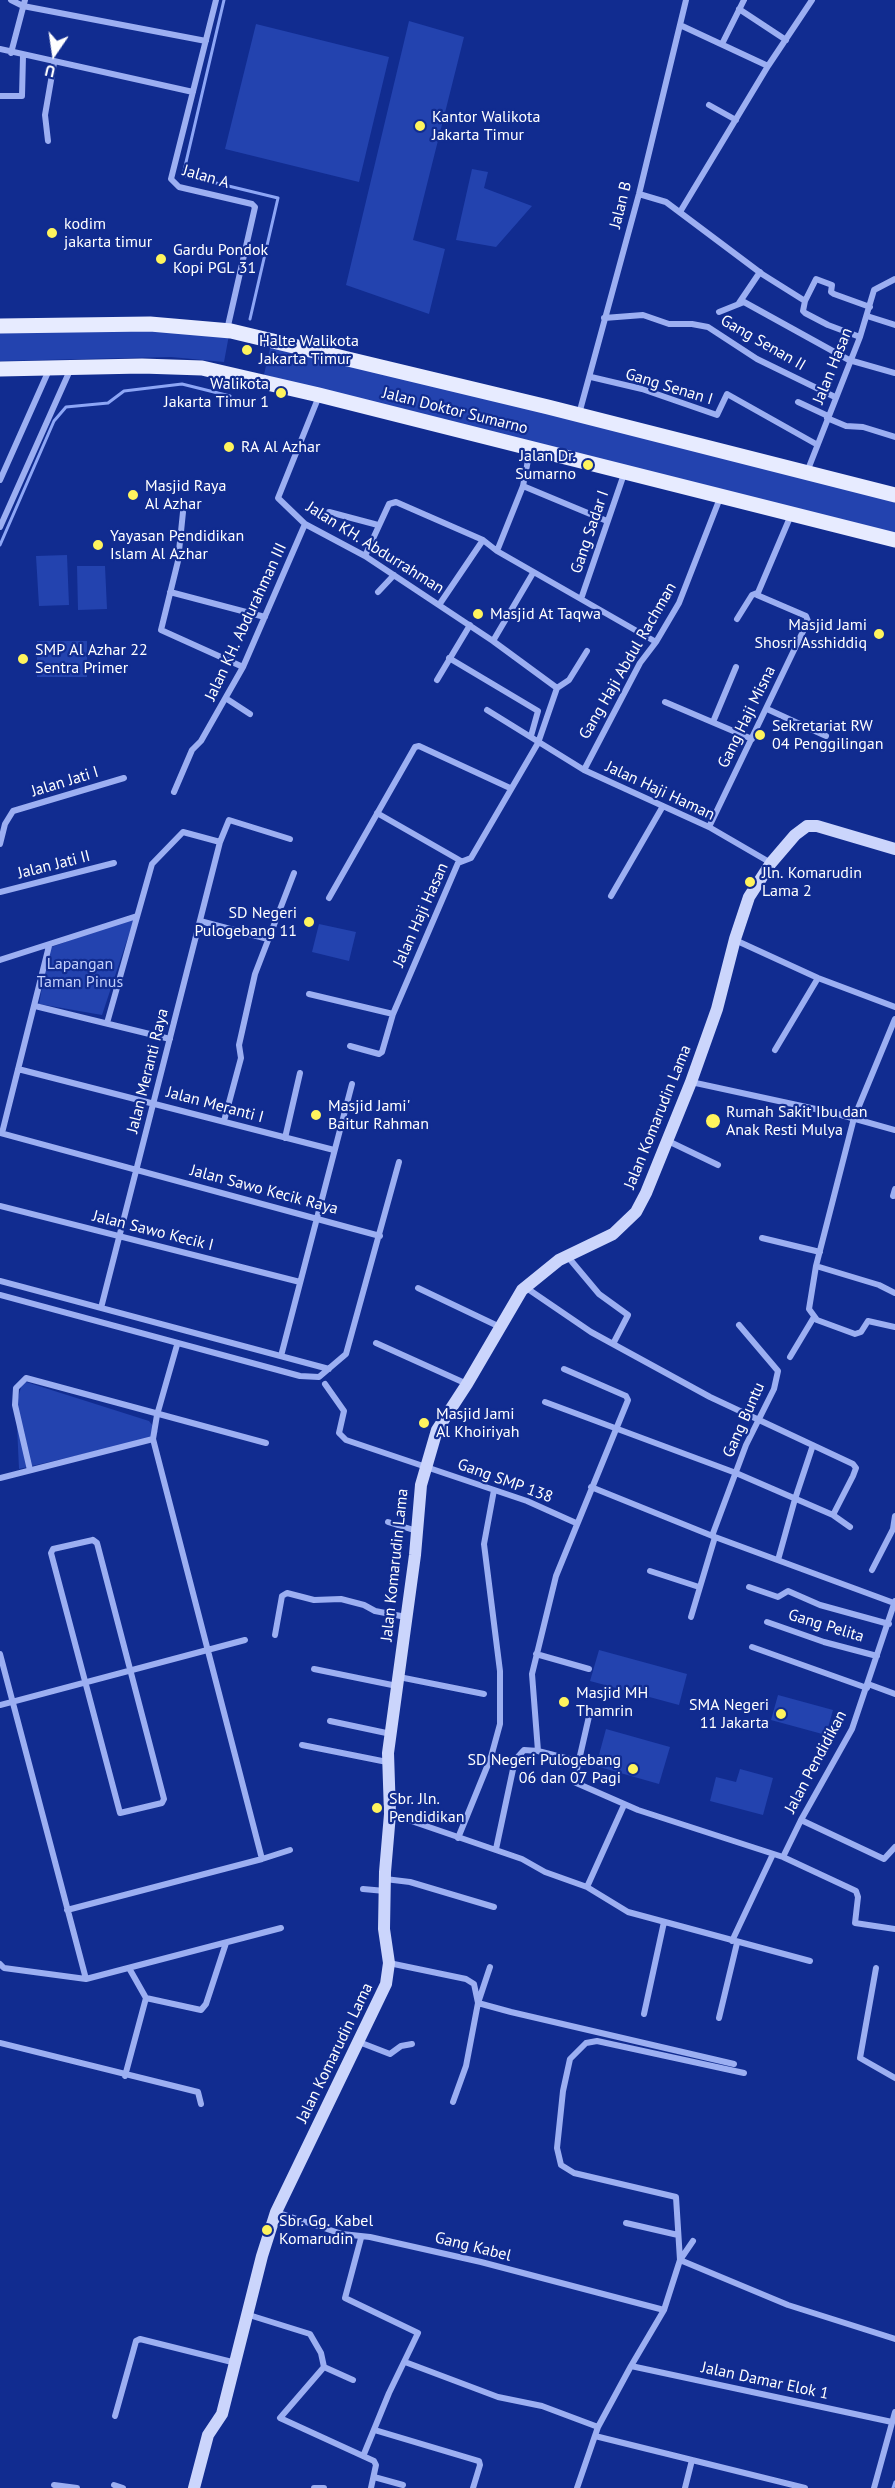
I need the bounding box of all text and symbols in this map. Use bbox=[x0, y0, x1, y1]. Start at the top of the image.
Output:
north arrow bbox=[24, 24, 84, 84]
text: U bbox=[43, 61, 57, 82]
place label: Kantor Walikota Jakarta Timur bbox=[432, 107, 540, 145]
marker: Kantor Walikota Jakarta Timur bbox=[413, 119, 427, 133]
street label: Jalan A bbox=[180, 161, 232, 193]
street label: Jalan B bbox=[606, 180, 636, 230]
place label: kodim jakarta timur bbox=[64, 214, 152, 252]
marker: kodim jakarta timur bbox=[45, 226, 59, 240]
place label: Gardu Pondok Kopi PGL 31 bbox=[173, 240, 268, 278]
marker: Gardu Pondok Kopi PGL 31 bbox=[154, 252, 168, 266]
street label: Gang Senan II bbox=[717, 311, 809, 375]
street label: Jalan Hasan bbox=[809, 325, 857, 407]
place label: Halte Walikota Jakarta Timur bbox=[259, 331, 359, 369]
marker: Halte Walikota Jakarta Timur bbox=[240, 343, 254, 357]
street label: Gang Senan I bbox=[623, 365, 715, 409]
place label: Walikota Jakarta Timur 1 bbox=[164, 374, 269, 412]
street label: Jalan Doktor Sumarno bbox=[380, 384, 530, 438]
marker: Walikota Jakarta Timur 1 bbox=[274, 386, 288, 400]
place label: RA Al Azhar bbox=[241, 437, 320, 457]
marker: RA Al Azhar bbox=[222, 440, 236, 454]
place label: Jalan Dr. Sumarno bbox=[515, 446, 576, 484]
marker: Jalan Dr. Sumarno bbox=[581, 458, 595, 472]
place label: Masjid Raya Al Azhar bbox=[145, 476, 226, 514]
marker: Masjid Raya Al Azhar bbox=[126, 488, 140, 502]
street label: Gang Sadar I bbox=[567, 488, 613, 576]
street label: Jalan KH. Abdurrahman bbox=[303, 498, 447, 598]
place label: Yayasan Pendidikan Islam Al Azhar bbox=[110, 526, 244, 564]
marker: Yayasan Pendidikan Islam Al Azhar bbox=[91, 538, 105, 552]
street label: Jalan KH. Abdurahman III bbox=[201, 540, 291, 704]
street label: Gang Haji Abdul Rachman bbox=[575, 579, 681, 743]
place label: Masjid At Taqwa bbox=[490, 604, 601, 624]
marker: Masjid At Taqwa bbox=[471, 607, 485, 621]
place label: Masjid Jami Shosri Asshiddiq bbox=[754, 615, 867, 653]
marker: Masjid Jami Shosri Asshiddiq bbox=[872, 627, 886, 641]
place label: SMP Al Azhar 22 Sentra Primer bbox=[35, 640, 148, 678]
marker: SMP Al Azhar 22 Sentra Primer bbox=[16, 652, 30, 666]
street label: Gang Haji Misna bbox=[714, 663, 780, 771]
place label: Sekretariat RW 04 Penggilingan bbox=[772, 716, 883, 754]
marker: Sekretariat RW 04 Penggilingan bbox=[753, 728, 767, 742]
street label: Jalan Haji Haman bbox=[602, 757, 718, 825]
street label: Jalan Jati I bbox=[29, 763, 101, 801]
street label: Jalan Jati II bbox=[16, 847, 92, 883]
street label: Jalan Haji Hasan bbox=[389, 860, 453, 970]
place label: Jln. Komarudin Lama 2 bbox=[762, 863, 862, 901]
marker: Jln. Komarudin Lama 2 bbox=[743, 875, 757, 889]
place label: SD Negeri Pulogebang 11 bbox=[194, 903, 297, 941]
marker: SD Negeri Pulogebang 11 bbox=[302, 915, 316, 929]
park label: Lapangan Taman Pinus bbox=[37, 954, 123, 992]
street label: Jalan Meranti Raya bbox=[123, 1007, 173, 1135]
street label: Jalan Komarudin Lama bbox=[620, 1042, 696, 1192]
street label: Jalan Meranti I bbox=[164, 1083, 266, 1127]
place label: Masjid Jami' Baitur Rahman bbox=[328, 1096, 429, 1134]
place label: Rumah Sakit Ibu dan Anak Resti Mulya bbox=[726, 1102, 868, 1140]
marker: Masjid Jami' Baitur Rahman bbox=[309, 1108, 323, 1122]
marker: Rumah Sakit Ibu dan Anak Resti Mulya bbox=[704, 1112, 722, 1130]
street label: Jalan Sawo Kecik Raya bbox=[188, 1161, 340, 1219]
street label: Jalan Sawo Kecik I bbox=[90, 1207, 216, 1255]
street label: Gang Buntu bbox=[719, 1380, 769, 1460]
place label: Masjid Jami Al Khoiriyah bbox=[436, 1404, 520, 1442]
marker: Masjid Jami Al Khoiriyah bbox=[417, 1416, 431, 1430]
street label: Gang SMP 138 bbox=[455, 1455, 555, 1507]
street label: Jalan Komarudin Lama bbox=[377, 1488, 413, 1642]
street label: Gang Pelita bbox=[786, 1605, 866, 1647]
place label: Masjid MH Thamrin bbox=[576, 1683, 648, 1721]
marker: Masjid MH Thamrin bbox=[557, 1695, 571, 1709]
place label: SMA Negeri 11 Jakarta bbox=[689, 1695, 769, 1733]
marker: SMA Negeri 11 Jakarta bbox=[774, 1707, 788, 1721]
street label: Jalan Pendidikan bbox=[781, 1707, 851, 1817]
place label: SD Negeri Pulogebang 06 dan 07 Pagi bbox=[467, 1750, 621, 1788]
marker: SD Negeri Pulogebang 06 dan 07 Pagi bbox=[626, 1762, 640, 1776]
place label: Sbr. Jln. Pendidikan bbox=[389, 1789, 464, 1827]
marker: Sbr. Jln. Pendidikan bbox=[370, 1801, 384, 1815]
street label: Jalan Komarudin Lama bbox=[293, 1980, 377, 2126]
place label: Sbr. Gg. Kabel Komarudin bbox=[279, 2211, 373, 2249]
marker: Sbr. Gg. Kabel Komarudin bbox=[260, 2223, 274, 2237]
street label: Gang Kabel bbox=[433, 2228, 513, 2266]
street label: Jalan Damar Elok 1 bbox=[700, 2358, 830, 2404]

